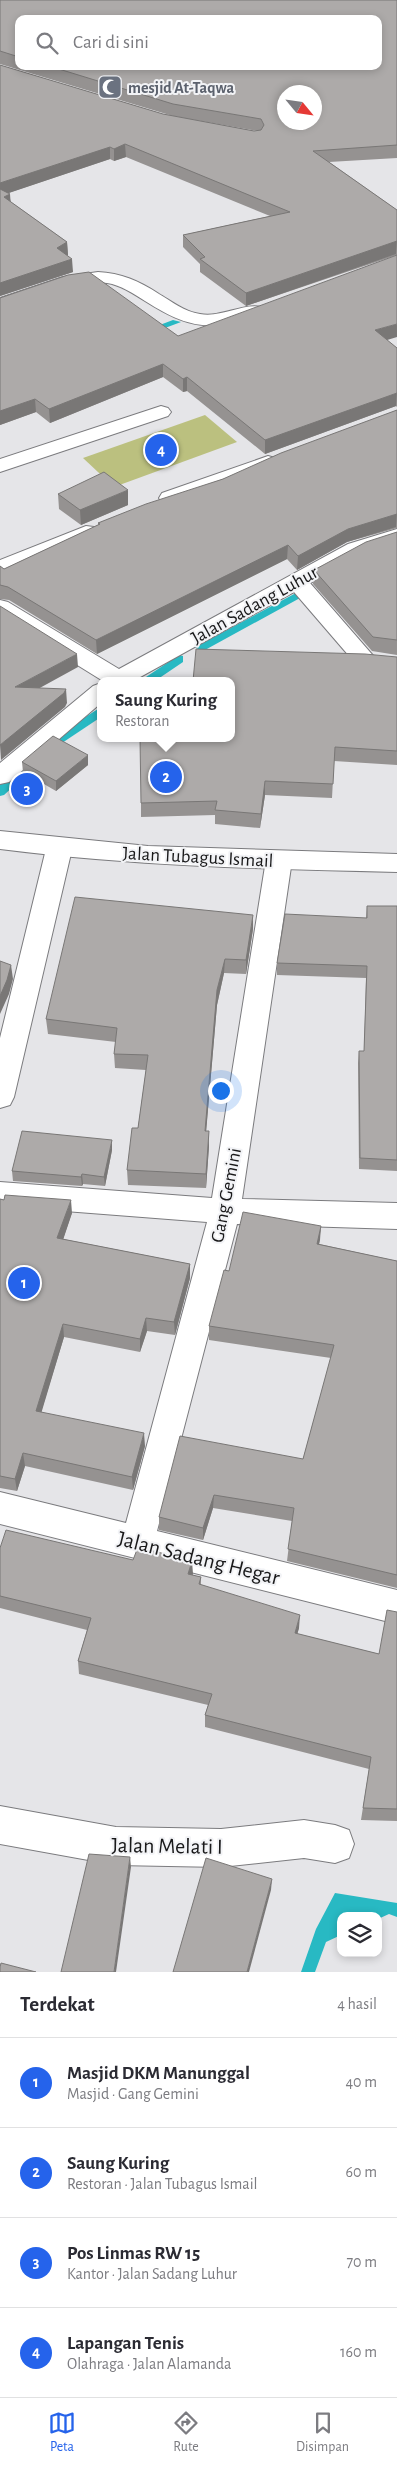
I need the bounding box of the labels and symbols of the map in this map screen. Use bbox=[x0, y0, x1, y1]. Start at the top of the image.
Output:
mosque icon: mesjid At-Taqwa bbox=[97, 74, 123, 100]
place label: mesjid At-Taqwa bbox=[128, 80, 234, 97]
north arrow bbox=[277, 85, 322, 130]
pin: 4 bbox=[145, 431, 177, 469]
street label: Jalan Sadang Luhur bbox=[188, 563, 321, 648]
pin: 2 bbox=[150, 758, 182, 796]
pin: 3 bbox=[11, 770, 43, 808]
street label: Jalan Tubagus Ismail bbox=[122, 844, 274, 871]
your location bbox=[208, 1078, 234, 1104]
street label: Gang Gemini bbox=[208, 1146, 245, 1244]
pin: 1 bbox=[8, 1264, 40, 1302]
street label: Jalan Sadang Hegar bbox=[116, 1527, 282, 1589]
street label: Jalan Melati I bbox=[111, 1834, 223, 1858]

